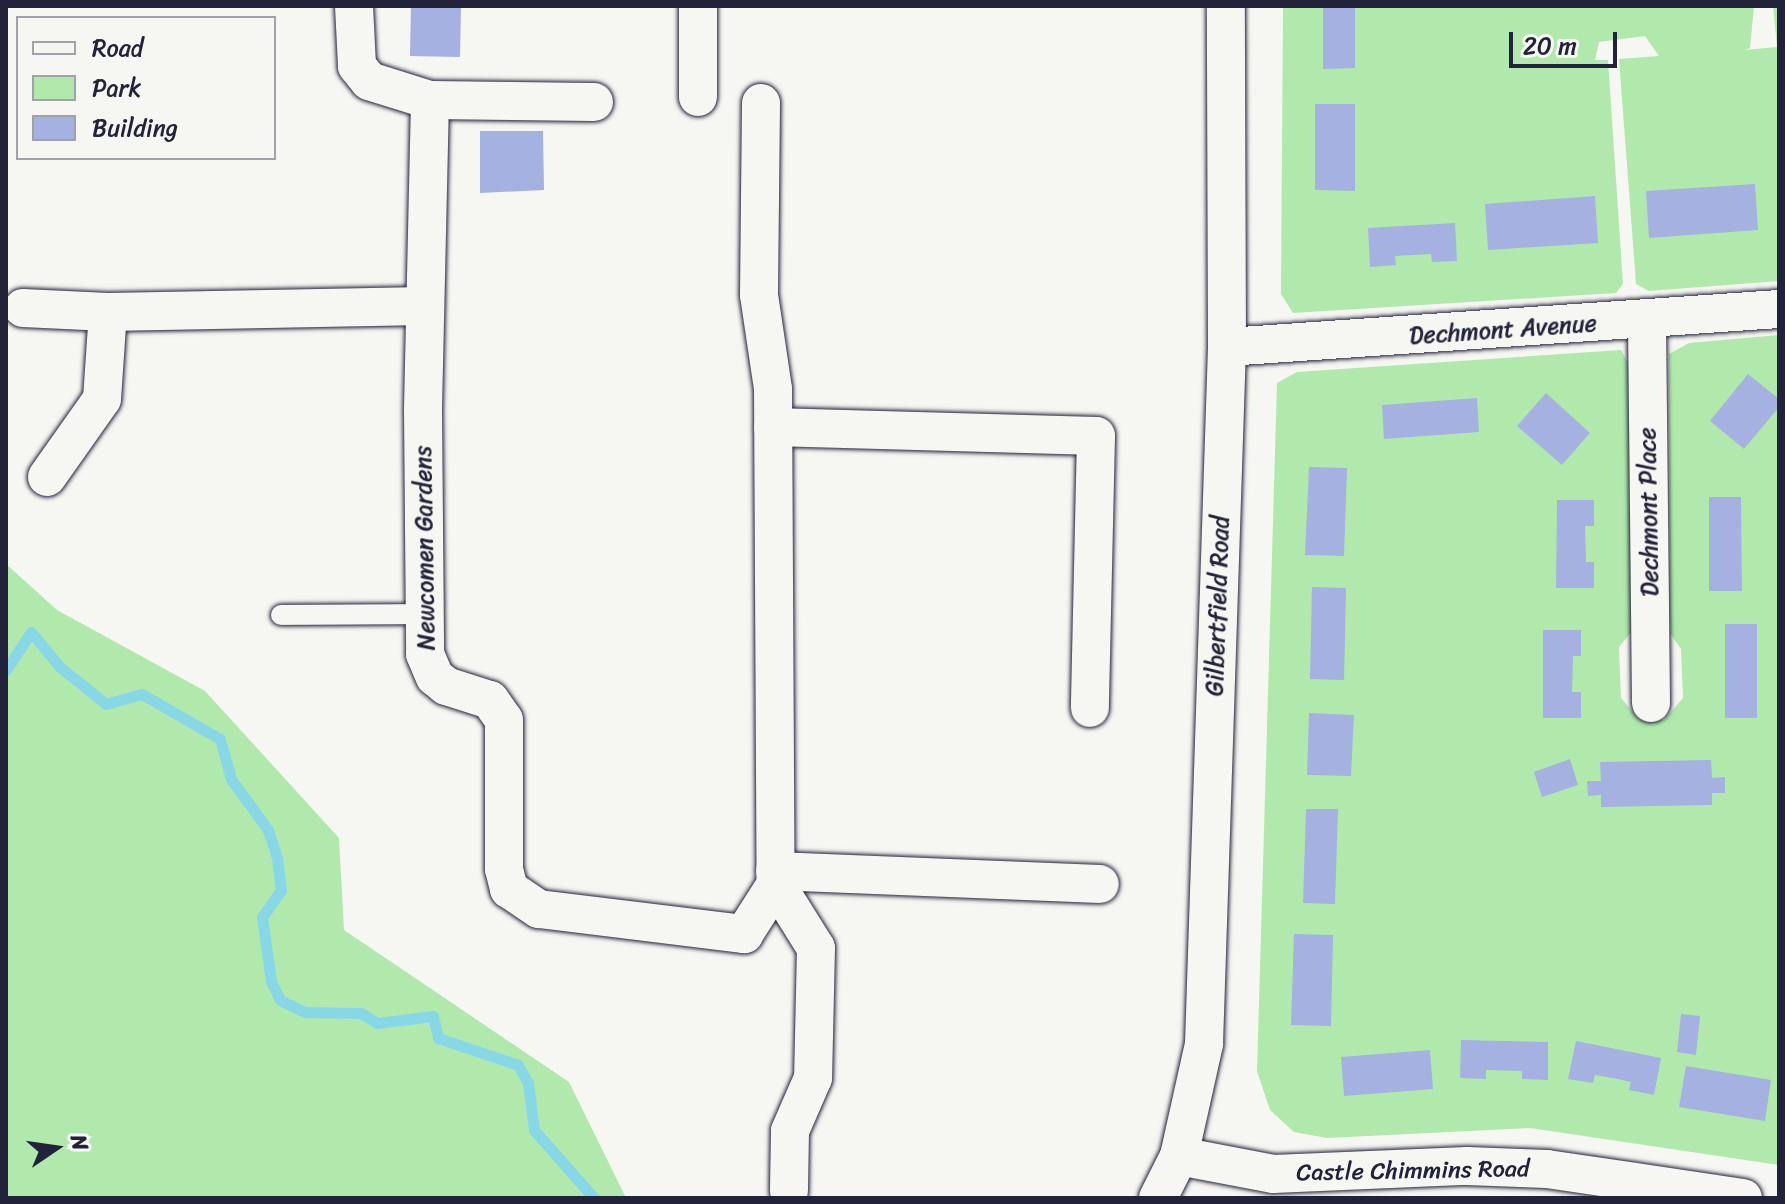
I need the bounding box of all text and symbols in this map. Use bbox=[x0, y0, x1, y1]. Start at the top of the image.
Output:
legend bbox=[16, 16, 276, 160]
scale bar bbox=[1513, 16, 1621, 66]
text: 20 m bbox=[1523, 25, 1577, 67]
text: Road bbox=[92, 27, 143, 69]
text: Park bbox=[92, 67, 141, 109]
text: Building bbox=[92, 107, 178, 149]
street label: Dechmont Avenue bbox=[1408, 309, 1598, 351]
street label: Dechmont Place bbox=[1633, 427, 1665, 597]
street label: Newcomen Gardens bbox=[409, 445, 441, 651]
street label: Gilbertfield Road bbox=[1200, 515, 1236, 697]
north arrow bbox=[16, 1108, 96, 1188]
text: N bbox=[59, 1131, 101, 1154]
street label: Castle Chimmins Road bbox=[1296, 1155, 1530, 1187]

